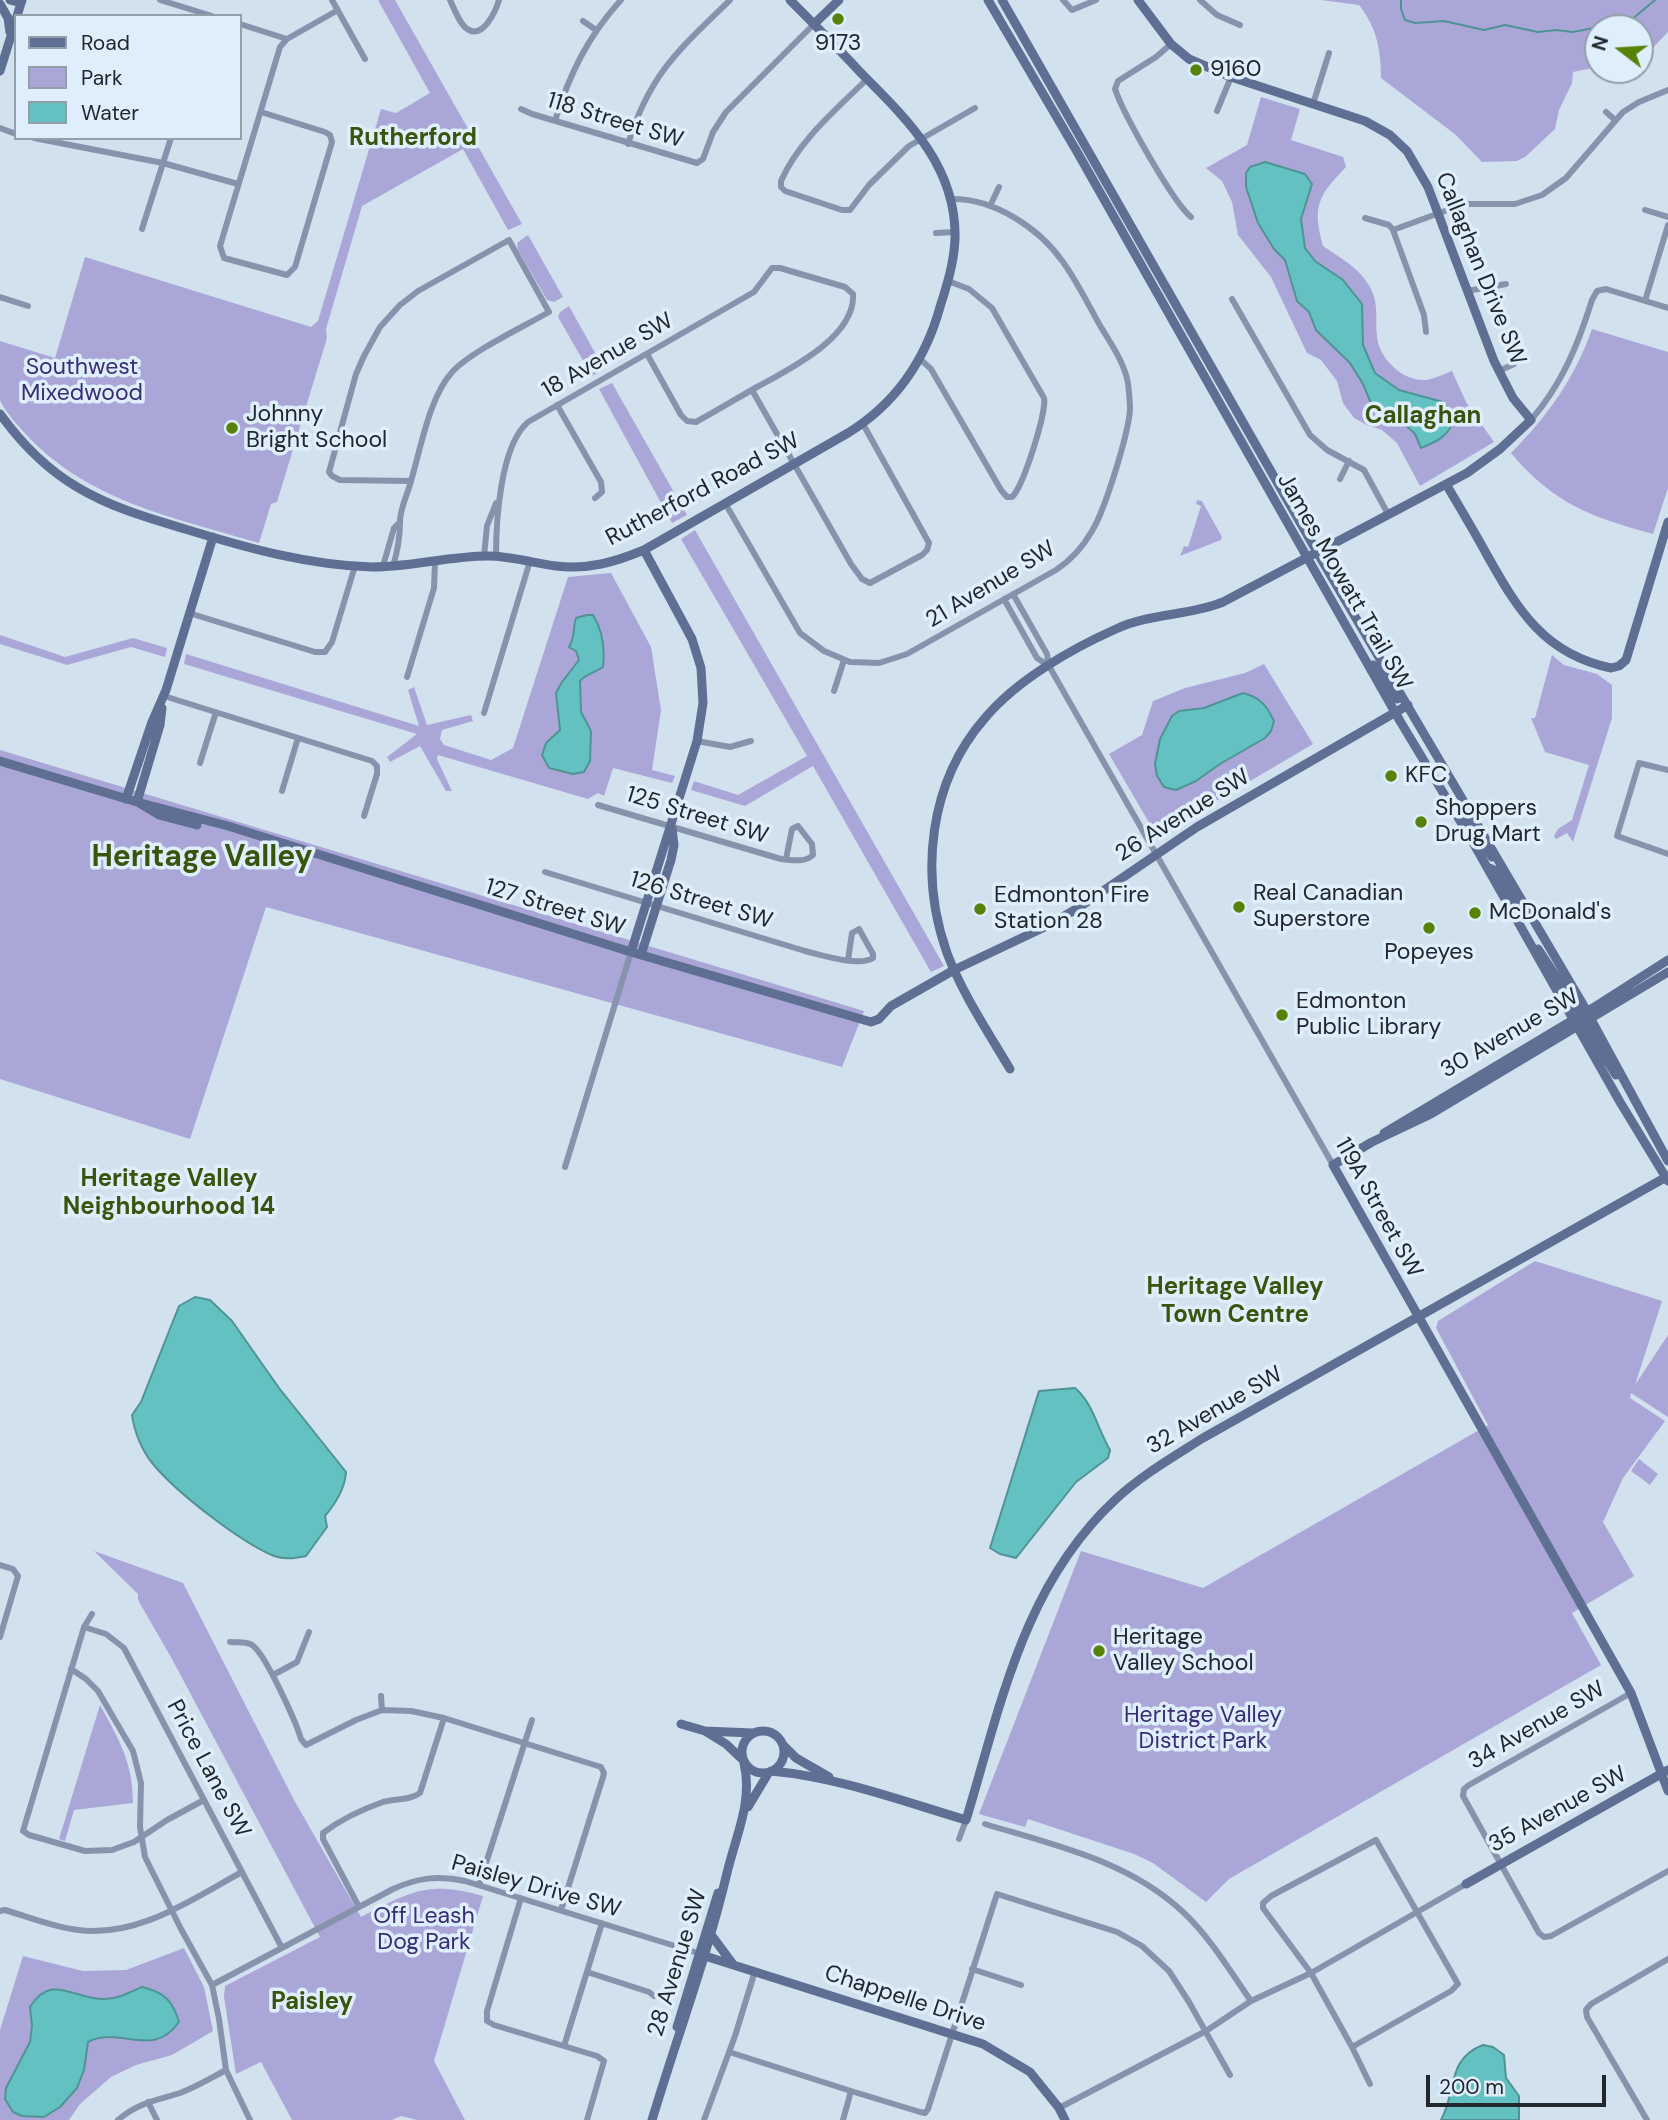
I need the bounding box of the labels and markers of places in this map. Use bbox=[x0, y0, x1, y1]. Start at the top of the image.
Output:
marker: 9173 bbox=[830, 11, 846, 27]
place label: 9173 bbox=[815, 30, 861, 58]
place label: 9160 bbox=[1210, 56, 1261, 84]
marker: 9160 bbox=[1188, 62, 1204, 78]
place label: Johnny Bright School bbox=[246, 401, 387, 455]
marker: Johnny Bright School bbox=[224, 420, 240, 436]
place label: KFC bbox=[1405, 762, 1447, 790]
marker: KFC bbox=[1383, 768, 1399, 784]
place label: Shoppers Drug Mart bbox=[1435, 795, 1541, 849]
marker: Shoppers Drug Mart bbox=[1413, 814, 1429, 830]
place label: Real Canadian Superstore bbox=[1253, 880, 1403, 934]
place label: Edmonton Fire Station 28 bbox=[994, 882, 1149, 936]
marker: Real Canadian Superstore bbox=[1231, 899, 1247, 915]
place label: McDonald's bbox=[1489, 899, 1611, 927]
marker: Edmonton Fire Station 28 bbox=[972, 901, 988, 917]
marker: McDonald's bbox=[1467, 905, 1483, 921]
marker: Popeyes bbox=[1421, 920, 1437, 936]
place label: Popeyes bbox=[1384, 939, 1474, 967]
place label: Edmonton Public Library bbox=[1296, 988, 1441, 1042]
marker: Edmonton Public Library bbox=[1274, 1007, 1290, 1023]
place label: Heritage Valley School bbox=[1113, 1624, 1254, 1678]
marker: Heritage Valley School bbox=[1091, 1643, 1107, 1659]

